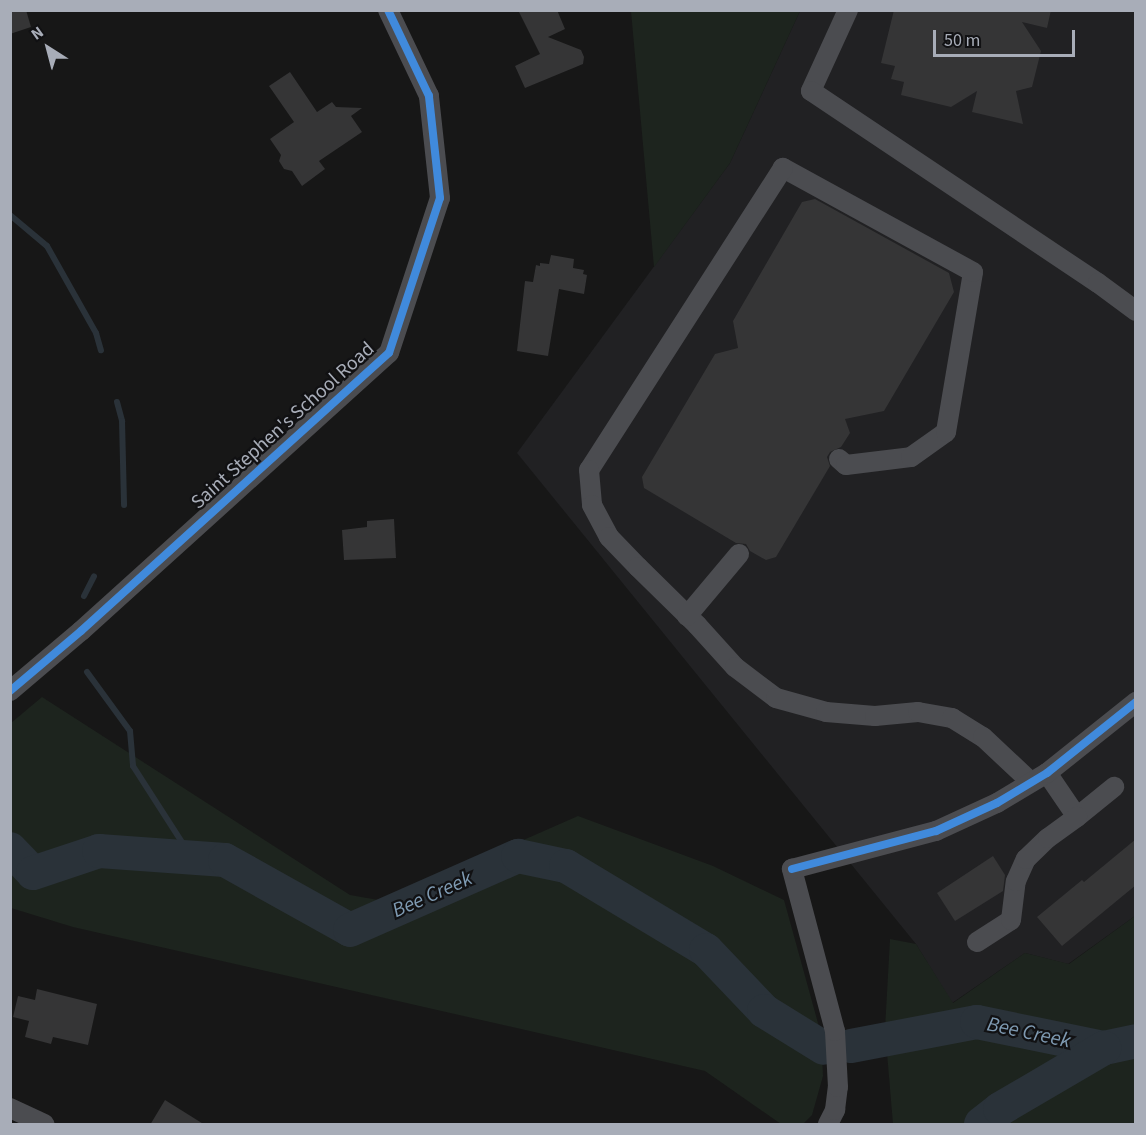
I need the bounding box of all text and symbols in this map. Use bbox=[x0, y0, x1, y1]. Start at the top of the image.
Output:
north arrow bbox=[18, 18, 78, 78]
scale bar bbox=[936, 18, 1078, 56]
text: N bbox=[27, 21, 48, 45]
text: 50 m bbox=[944, 28, 980, 53]
street label: Saint Stephen's School Road bbox=[186, 337, 380, 515]
water label: Bee Creek bbox=[388, 865, 476, 923]
water label: Bee Creek bbox=[985, 1011, 1073, 1053]

